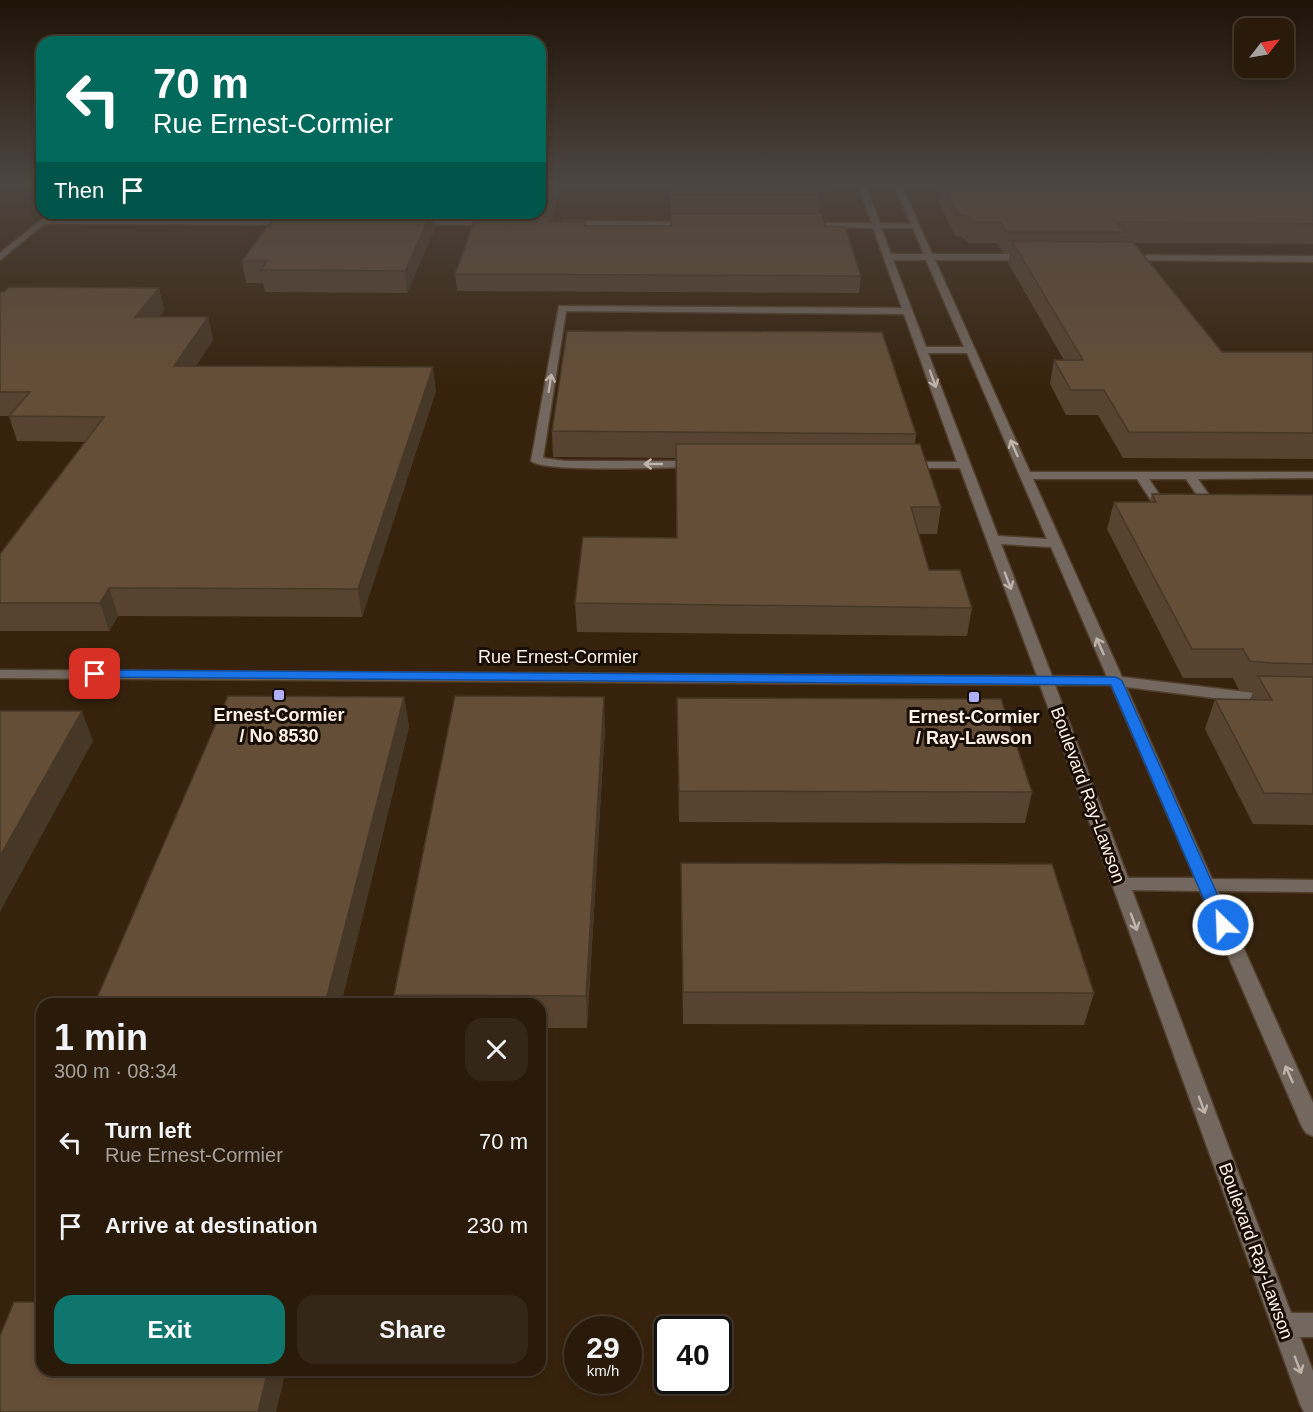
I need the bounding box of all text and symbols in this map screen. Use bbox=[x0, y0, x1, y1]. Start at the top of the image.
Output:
north arrow bbox=[1234, 18, 1294, 78]
map controls bbox=[1234, 18, 1294, 78]
icon: left bbox=[54, 60, 132, 138]
text: 70 m bbox=[153, 60, 249, 107]
text: Rue Ernest-Cormier bbox=[153, 109, 393, 139]
icon: arrive bbox=[116, 174, 149, 207]
text: Then bbox=[54, 178, 104, 203]
one-way arrow bbox=[928, 369, 939, 388]
one-way arrow bbox=[544, 373, 555, 393]
one-way arrow bbox=[1008, 439, 1020, 457]
one-way arrow bbox=[644, 458, 664, 470]
one-way arrow bbox=[1003, 571, 1014, 590]
one-way arrow bbox=[1094, 637, 1105, 655]
street label: Rue Ernest-Cormier bbox=[478, 647, 638, 667]
pin bbox=[69, 648, 120, 699]
icon: arrive bbox=[78, 657, 111, 690]
marker: Ernest-Cormier / No 8530 bbox=[272, 688, 286, 702]
marker: Ernest-Cormier / Ray-Lawson bbox=[967, 690, 981, 704]
street label: Boulevard Ray-Lawson bbox=[1047, 704, 1129, 886]
place label: Ernest-Cormier / No 8530 bbox=[213, 705, 345, 746]
place label: Ernest-Cormier / Ray-Lawson bbox=[908, 707, 1040, 748]
position arrow bbox=[1191, 893, 1255, 957]
one-way arrow bbox=[1129, 912, 1140, 931]
text: 1 min bbox=[54, 1017, 148, 1058]
button: close bbox=[465, 1018, 528, 1081]
text: 300 m · 08:34 bbox=[54, 1060, 177, 1082]
one-way arrow bbox=[1283, 1065, 1294, 1083]
one-way arrow bbox=[1197, 1095, 1208, 1113]
text: Turn left bbox=[105, 1118, 191, 1143]
icon: left bbox=[54, 1126, 87, 1159]
text: 70 m bbox=[479, 1129, 528, 1154]
text: Rue Ernest-Cormier bbox=[105, 1144, 283, 1166]
street label: Boulevard Ray-Lawson bbox=[1215, 1160, 1297, 1342]
icon: arrive bbox=[54, 1210, 87, 1243]
text: Arrive at destination bbox=[105, 1213, 318, 1238]
text: 230 m bbox=[467, 1213, 528, 1238]
button: Exit bbox=[54, 1295, 285, 1364]
button: Share bbox=[297, 1295, 528, 1364]
speed limit sign: 40 bbox=[654, 1316, 732, 1394]
text: 29 bbox=[586, 1331, 620, 1364]
one-way arrow bbox=[1293, 1355, 1304, 1374]
text: km/h bbox=[587, 1362, 619, 1379]

